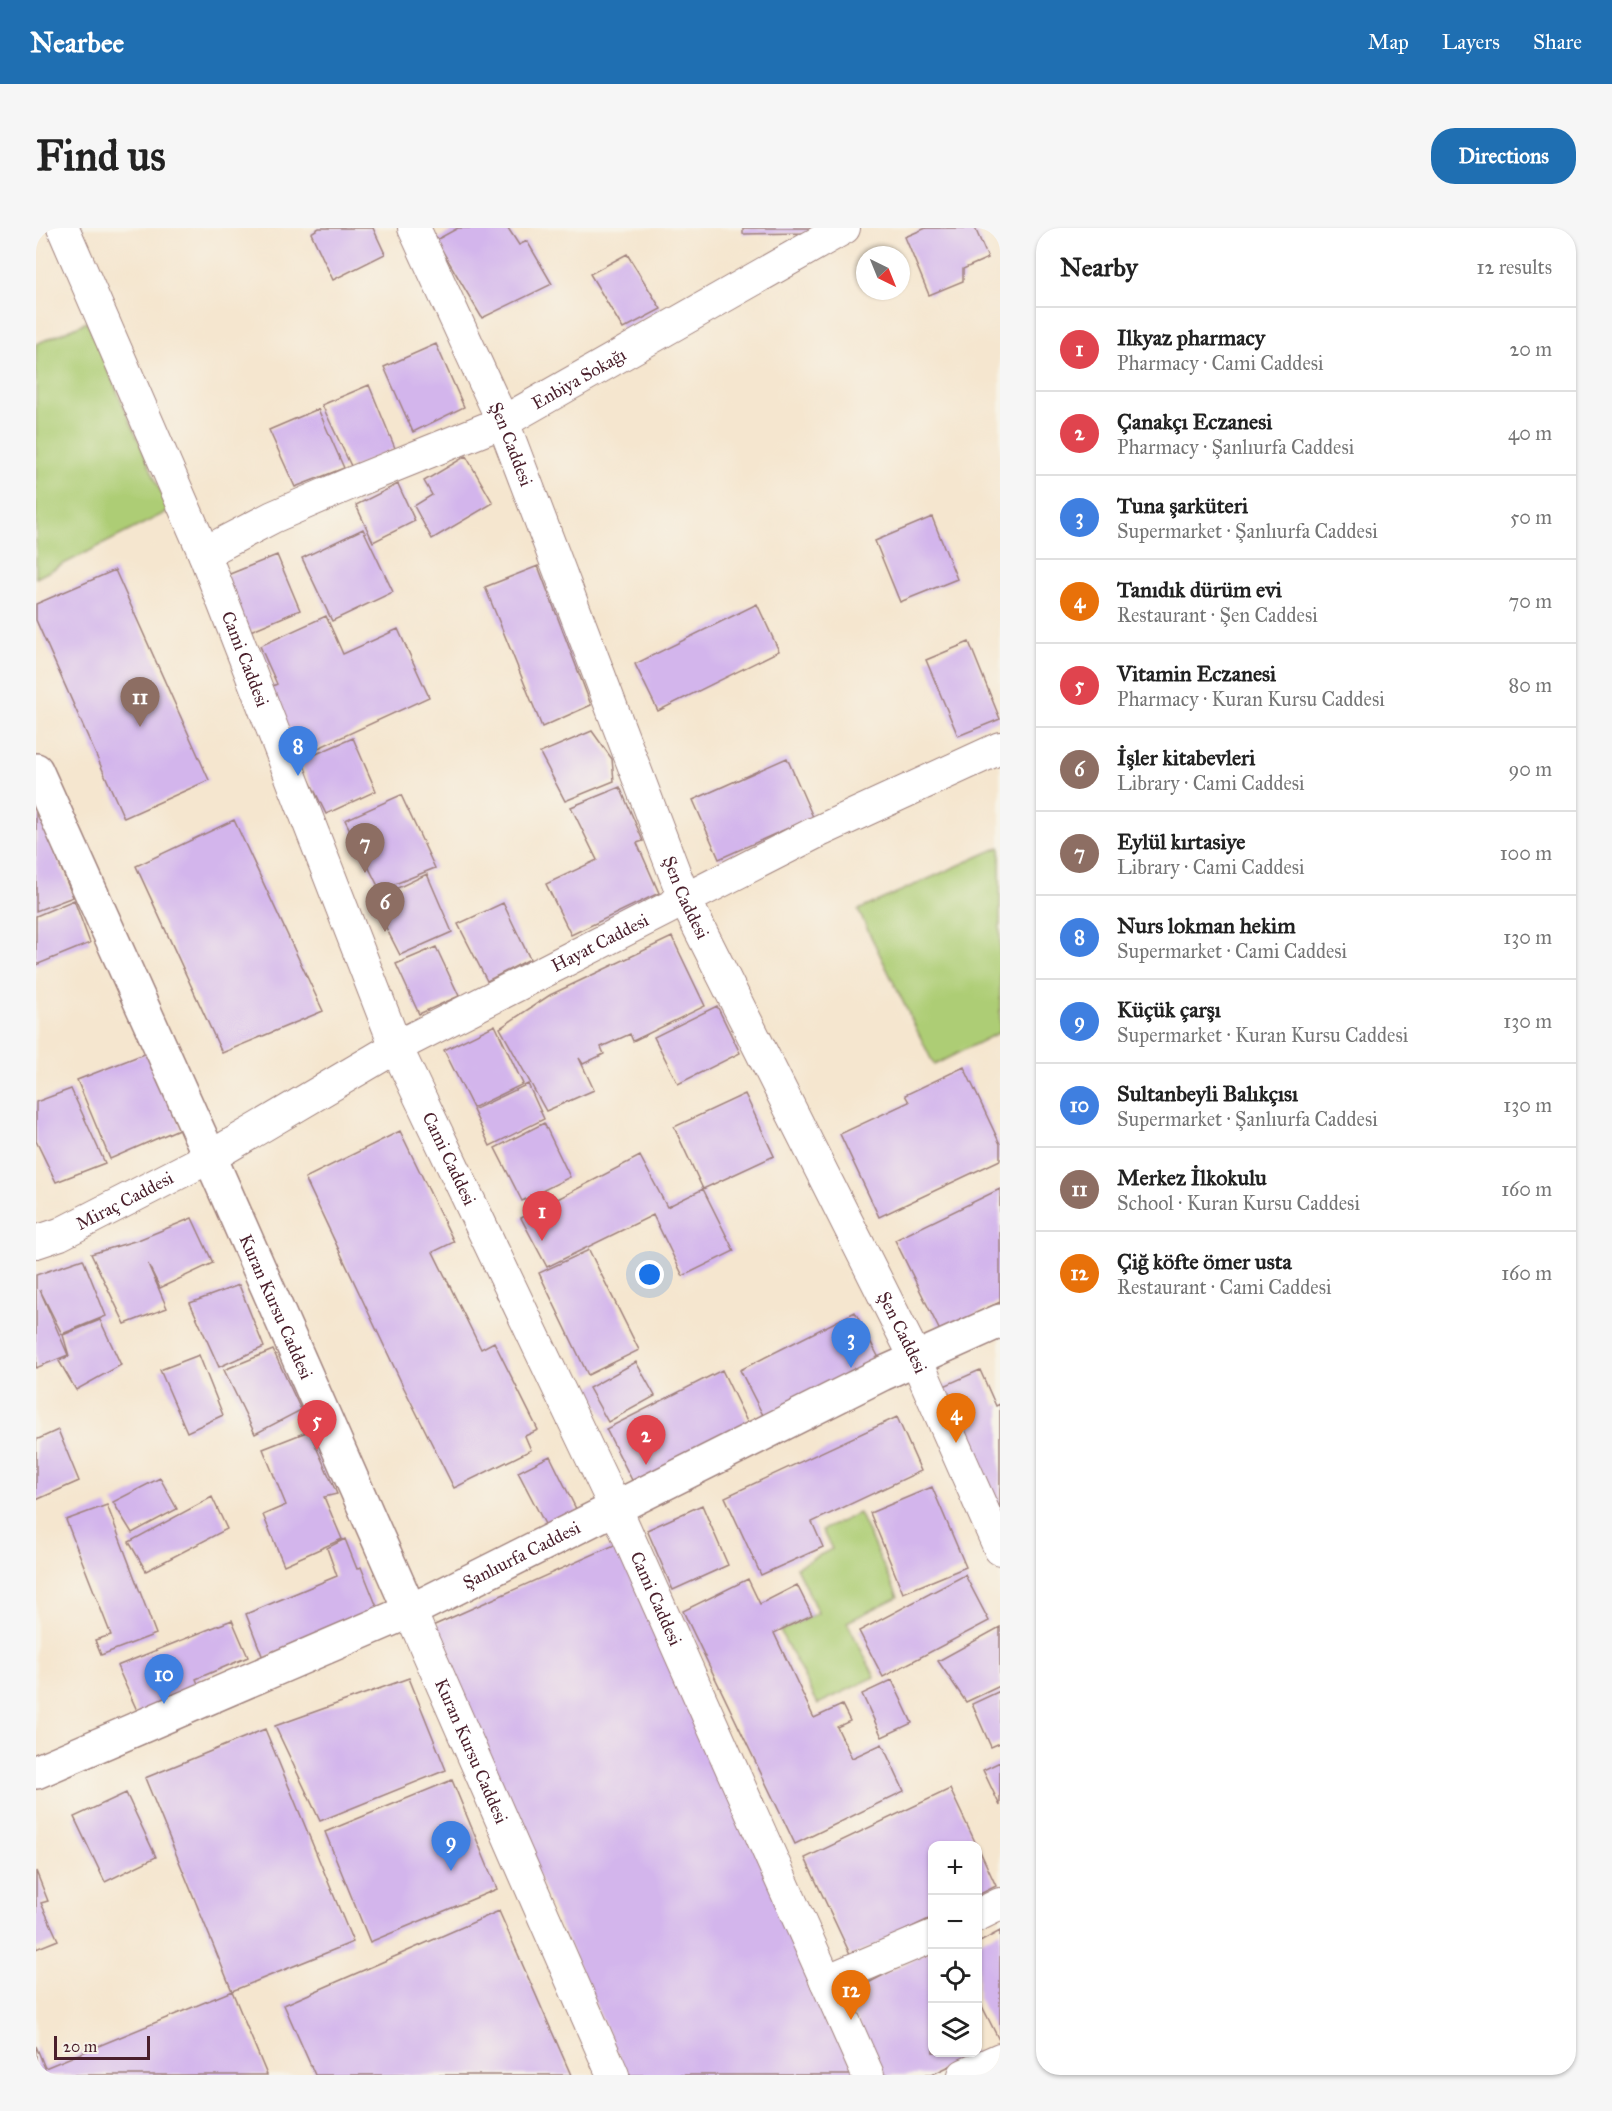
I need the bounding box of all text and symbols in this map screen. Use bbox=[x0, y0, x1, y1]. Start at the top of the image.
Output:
text: Nearbee bbox=[30, 25, 124, 60]
text: Map bbox=[1368, 29, 1409, 55]
text: Layers bbox=[1442, 29, 1500, 55]
text: Share bbox=[1533, 29, 1582, 55]
button: Directions bbox=[1431, 128, 1576, 184]
text: Find us bbox=[36, 130, 166, 182]
north arrow bbox=[856, 246, 910, 300]
text: Nearby bbox=[1060, 251, 1138, 283]
text: 12 results bbox=[1477, 255, 1552, 279]
text: Ilkyaz pharmacy bbox=[1117, 324, 1265, 351]
text: 1 bbox=[1076, 337, 1083, 361]
text: 20 m bbox=[1509, 337, 1552, 361]
street label: Enbiya Sokağı bbox=[528, 343, 630, 414]
text: Pharmacy · Cami Caddesi bbox=[1117, 351, 1324, 375]
street label: Şen Caddesi bbox=[484, 399, 537, 489]
text: Çanakçı Eczanesi bbox=[1117, 408, 1272, 435]
text: 2 bbox=[1075, 421, 1084, 445]
text: 40 m bbox=[1508, 421, 1552, 445]
text: Pharmacy · Şanlıurfa Caddesi bbox=[1117, 435, 1354, 459]
text: Tuna şarküteri bbox=[1117, 492, 1248, 519]
text: 3 bbox=[1076, 505, 1084, 529]
text: 50 m bbox=[1510, 505, 1552, 529]
text: Supermarket · Şanlıurfa Caddesi bbox=[1117, 519, 1378, 543]
text: Tanıdık dürüm evi bbox=[1117, 576, 1282, 603]
text: 4 bbox=[1074, 589, 1085, 613]
text: 70 m bbox=[1509, 589, 1552, 613]
text: Restaurant · Şen Caddesi bbox=[1117, 603, 1318, 627]
street label: Cami Caddesi bbox=[217, 608, 274, 710]
text: Vitamin Eczanesi bbox=[1117, 660, 1276, 687]
text: 5 bbox=[1075, 673, 1084, 697]
text: 80 m bbox=[1509, 673, 1552, 697]
pin: 11 bbox=[120, 678, 160, 727]
text: Pharmacy · Kuran Kursu Caddesi bbox=[1117, 687, 1385, 711]
pin: 8 bbox=[278, 726, 318, 776]
text: İşler kitabevleri bbox=[1117, 744, 1255, 771]
text: 6 bbox=[1074, 757, 1085, 781]
text: 90 m bbox=[1509, 757, 1552, 781]
text: Library · Cami Caddesi bbox=[1117, 771, 1305, 795]
pin: 7 bbox=[346, 824, 384, 873]
text: Eylül kırtasiye bbox=[1117, 828, 1245, 855]
text: 7 bbox=[1074, 841, 1085, 865]
text: 100 m bbox=[1500, 841, 1552, 865]
street label: Şen Caddesi bbox=[658, 853, 714, 943]
text: Library · Cami Caddesi bbox=[1117, 855, 1305, 879]
pin: 6 bbox=[366, 882, 404, 932]
street label: Hayat Caddesi bbox=[548, 909, 652, 977]
text: Nurs lokman hekim bbox=[1117, 912, 1296, 939]
text: 8 bbox=[1074, 925, 1085, 949]
text: 130 m bbox=[1503, 925, 1552, 949]
text: Supermarket · Cami Caddesi bbox=[1117, 939, 1347, 963]
text: Küçük çarşı bbox=[1117, 996, 1221, 1023]
text: 9 bbox=[1074, 1009, 1085, 1033]
text: 130 m bbox=[1503, 1009, 1552, 1033]
text: Supermarket · Kuran Kursu Caddesi bbox=[1117, 1023, 1408, 1047]
text: Sultanbeyli Balıkçısı bbox=[1117, 1080, 1298, 1107]
text: 10 bbox=[1070, 1093, 1089, 1117]
text: 130 m bbox=[1503, 1093, 1552, 1117]
text: Supermarket · Şanlıurfa Caddesi bbox=[1117, 1107, 1378, 1131]
street label: Cami Caddesi bbox=[418, 1108, 481, 1209]
text: Merkez İlkokulu bbox=[1117, 1164, 1267, 1191]
street label: Miraç Caddesi bbox=[72, 1167, 177, 1235]
text: 11 bbox=[1072, 1177, 1087, 1201]
text: 160 m bbox=[1501, 1177, 1552, 1201]
text: School · Kuran Kursu Caddesi bbox=[1117, 1191, 1360, 1215]
pin: 1 bbox=[522, 1192, 562, 1241]
street label: Kuran Kursu Caddesi bbox=[234, 1231, 318, 1383]
text: Çiğ köfte ömer usta bbox=[1117, 1248, 1292, 1275]
your location bbox=[635, 1260, 664, 1289]
text: 12 bbox=[1071, 1261, 1088, 1285]
text: 160 m bbox=[1501, 1261, 1552, 1285]
text: Restaurant · Cami Caddesi bbox=[1117, 1275, 1331, 1299]
street label: Şen Caddesi bbox=[873, 1288, 932, 1377]
pin: 3 bbox=[832, 1318, 870, 1368]
pin: 4 bbox=[936, 1394, 976, 1443]
pin: 5 bbox=[298, 1400, 336, 1450]
pin: 2 bbox=[626, 1416, 666, 1465]
street label: Şanlıurfa Caddesi bbox=[459, 1516, 584, 1594]
street label: Cami Caddesi bbox=[625, 1548, 686, 1649]
pin: 10 bbox=[144, 1654, 184, 1704]
street label: Kuran Kursu Caddesi bbox=[430, 1675, 513, 1827]
pin: 9 bbox=[432, 1822, 470, 1871]
map controls bbox=[928, 1841, 982, 2057]
button: + bbox=[928, 1841, 982, 1895]
button: − bbox=[928, 1895, 982, 1949]
button: locate bbox=[928, 1949, 982, 2003]
pin: 12 bbox=[832, 1970, 870, 2020]
button: layers bbox=[928, 2003, 982, 2057]
scale bar bbox=[54, 2033, 150, 2060]
text: 20 m bbox=[63, 2037, 97, 2056]

